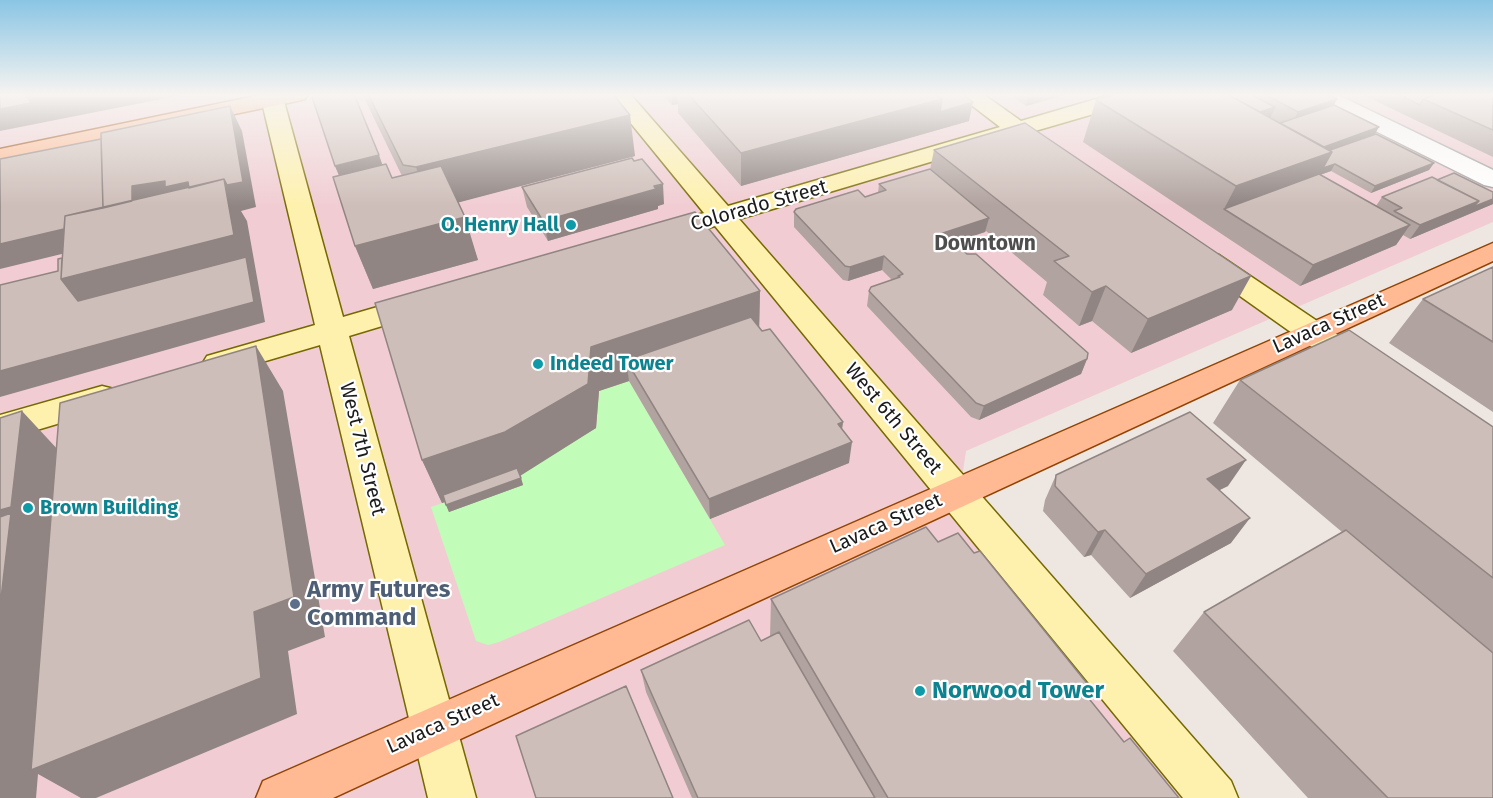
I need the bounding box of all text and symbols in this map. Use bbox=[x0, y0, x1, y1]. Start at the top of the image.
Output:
street label: Colorado Street bbox=[688, 175, 830, 237]
place label: O. Henry Hall bbox=[441, 213, 559, 237]
marker: O. Henry Hall bbox=[564, 218, 578, 232]
district label: Downtown bbox=[934, 231, 1036, 257]
street label: Lavaca Street bbox=[1269, 289, 1389, 359]
place label: Indeed Tower bbox=[550, 352, 674, 376]
marker: Indeed Tower bbox=[531, 357, 545, 371]
street label: West 6th Street bbox=[839, 358, 947, 480]
street label: West 7th Street bbox=[334, 380, 390, 518]
street label: Lavaca Street bbox=[826, 489, 946, 559]
place label: Brown Building bbox=[40, 496, 178, 520]
marker: Brown Building bbox=[21, 501, 35, 515]
place label: Army Futures Command bbox=[307, 576, 450, 632]
marker: Army Futures Command bbox=[288, 597, 302, 611]
place label: Norwood Tower bbox=[932, 677, 1104, 705]
marker: Norwood Tower bbox=[913, 684, 927, 698]
street label: Lavaca Street bbox=[383, 689, 503, 759]

